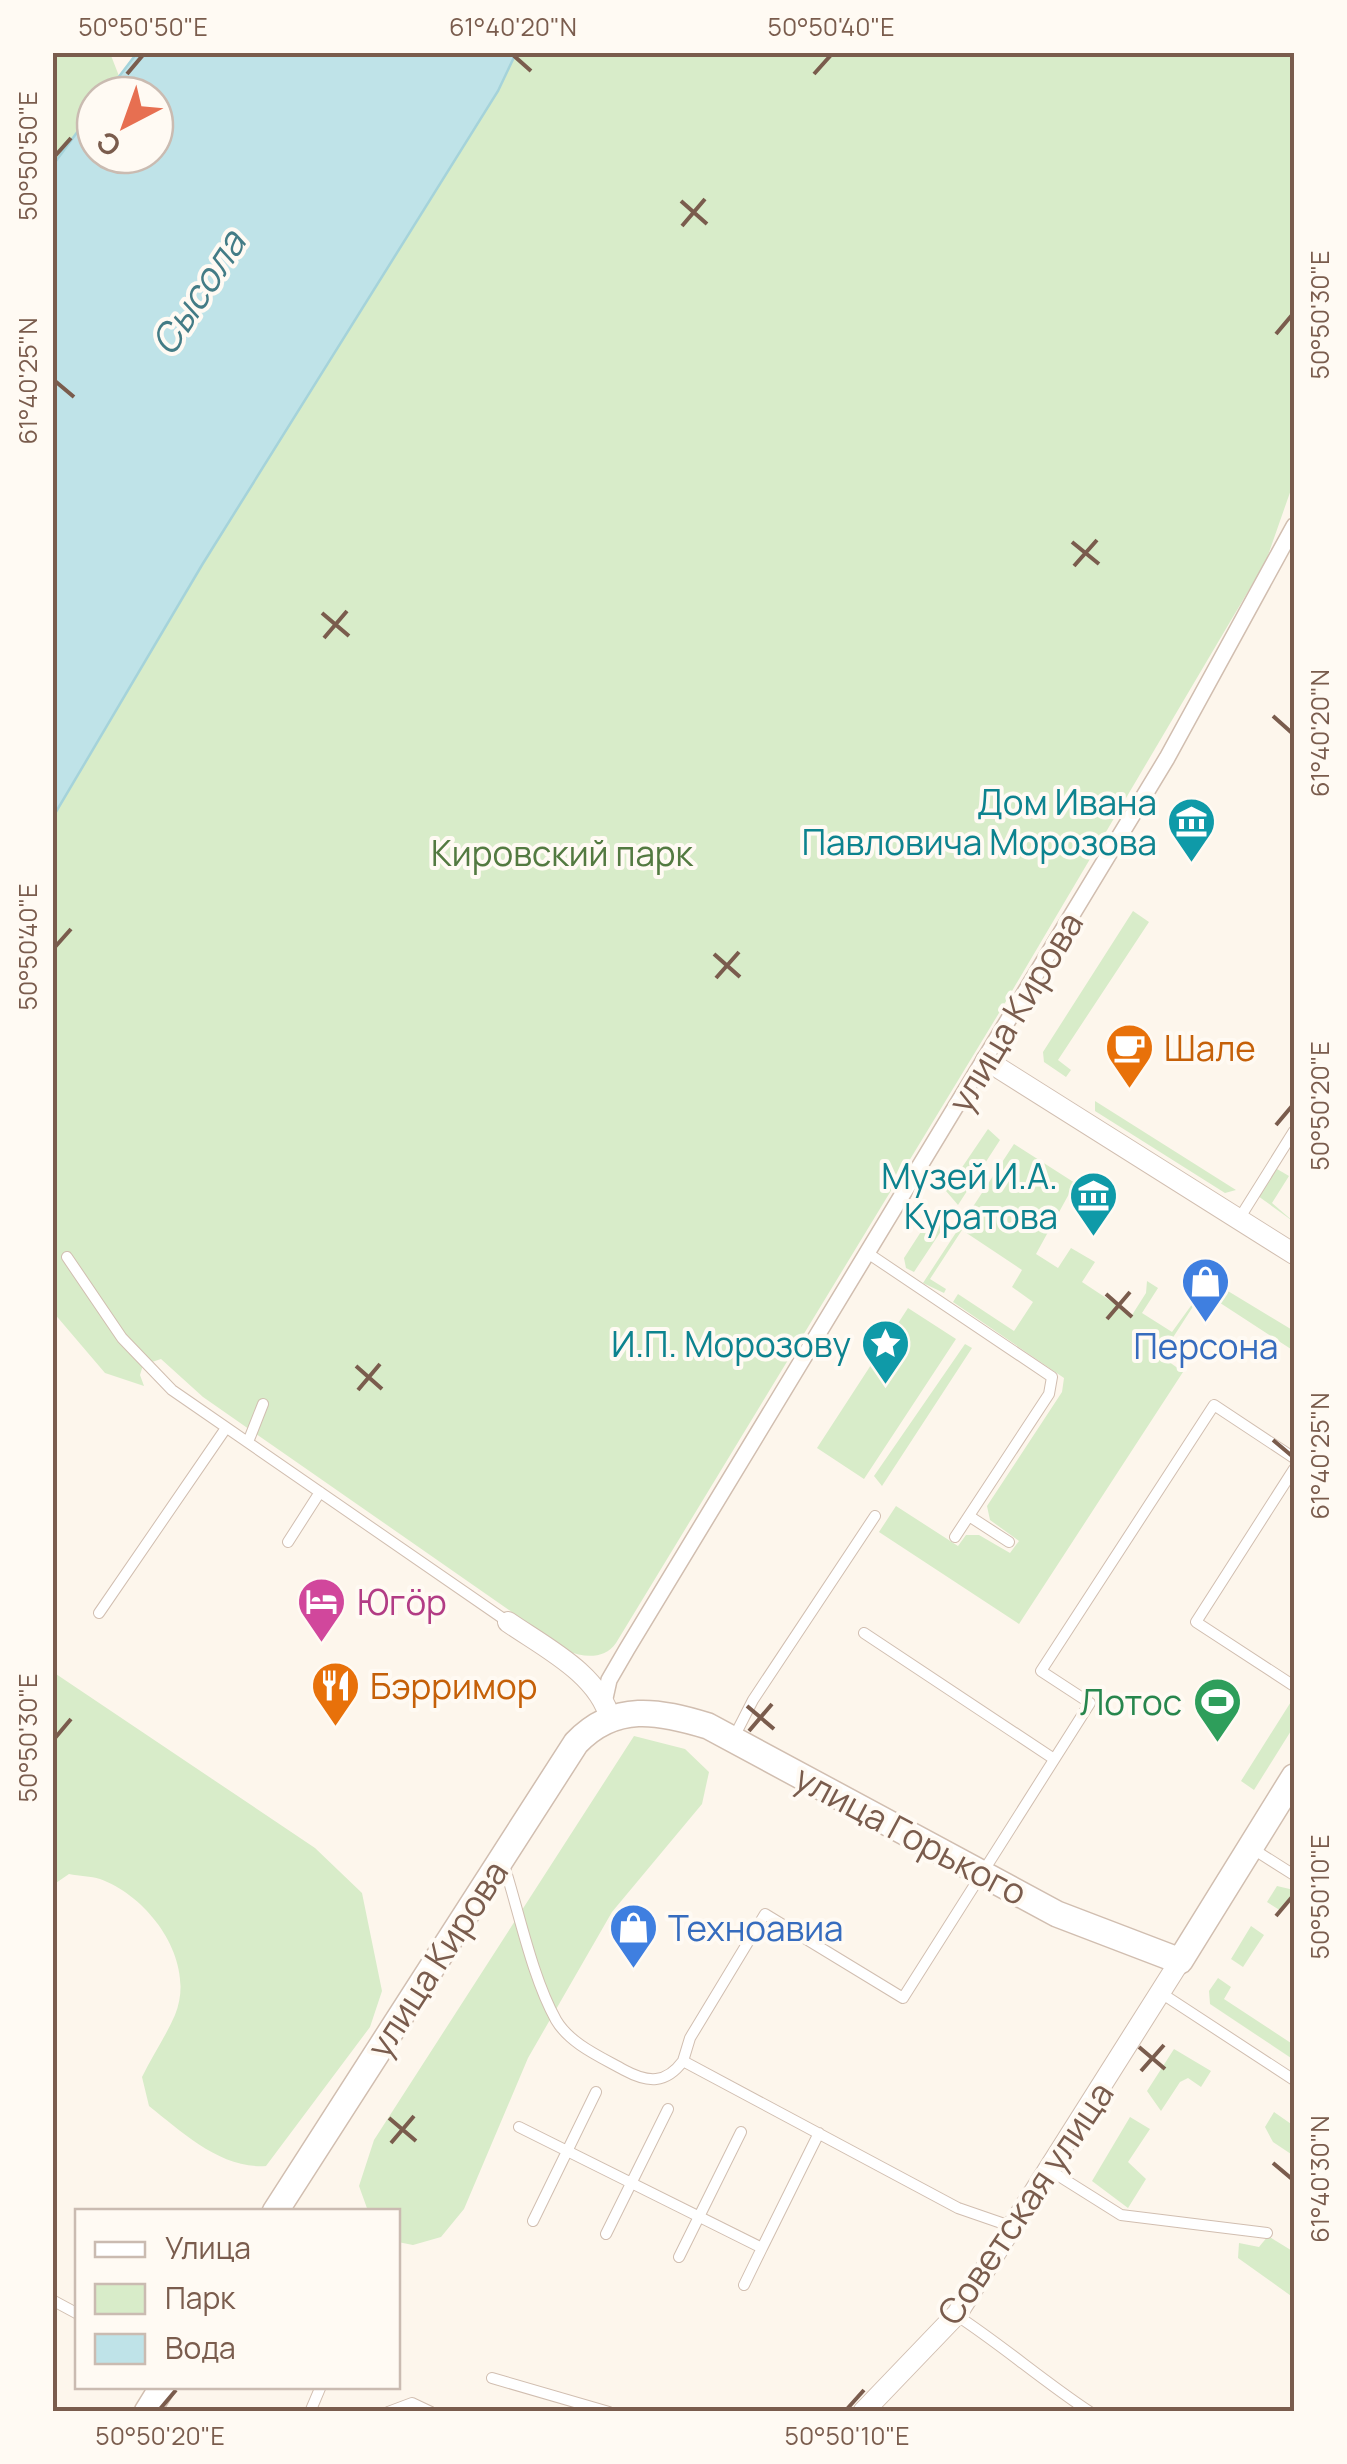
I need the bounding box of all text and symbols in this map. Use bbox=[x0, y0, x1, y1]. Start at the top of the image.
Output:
text: 50°50'50"E bbox=[78, 9, 208, 44]
text: 61°40'20"N bbox=[449, 9, 577, 44]
text: 50°50'40"E bbox=[767, 9, 895, 44]
north arrow bbox=[75, 75, 175, 175]
text: 50°50'50"E bbox=[10, 91, 45, 221]
text: С bbox=[88, 123, 128, 166]
water label: Сысола bbox=[137, 218, 258, 364]
text: 50°50'30"E bbox=[1302, 250, 1337, 380]
text: 61°40'25"N bbox=[10, 317, 45, 445]
text: 61°40'20"N bbox=[1302, 669, 1337, 797]
place label: Дом Ивана Павловича Морозова bbox=[802, 778, 1157, 866]
museum icon: Дом Ивана Павловича Морозова bbox=[1166, 796, 1218, 864]
park label: Кировский парк bbox=[431, 829, 695, 877]
text: 50°50'40"E bbox=[10, 883, 45, 1011]
street label: улица Кирова bbox=[936, 903, 1094, 1121]
cafe icon: Шале bbox=[1103, 1022, 1155, 1090]
place label: Шале bbox=[1164, 1024, 1256, 1072]
text: 50°50'20"E bbox=[1302, 1041, 1337, 1171]
place label: Музей И.А. Куратова bbox=[881, 1152, 1058, 1240]
museum icon: Музей И.А. Куратова bbox=[1067, 1170, 1119, 1238]
shop icon: Персона bbox=[1180, 1256, 1232, 1324]
place icon: И.П. Морозову bbox=[860, 1318, 912, 1386]
place label: И.П. Морозову bbox=[611, 1320, 851, 1368]
place label: Персона bbox=[1133, 1322, 1279, 1370]
text: 61°40'25"N bbox=[1302, 1392, 1337, 1520]
hotel icon: Югöр bbox=[296, 1576, 348, 1644]
place label: Югöр bbox=[357, 1578, 447, 1626]
restaurant icon: Бэрримор bbox=[309, 1660, 361, 1728]
place label: Бэрримор bbox=[370, 1662, 538, 1710]
text: 50°50'30"E bbox=[10, 1673, 45, 1803]
sports icon: Лотос bbox=[1191, 1676, 1243, 1744]
place label: Лотос bbox=[1080, 1678, 1182, 1726]
street label: улица Горького bbox=[787, 1754, 1035, 1916]
text: 50°50'10"E bbox=[1302, 1834, 1337, 1960]
street label: улица Кирова bbox=[355, 1851, 519, 2067]
shop icon: Техноавиа bbox=[607, 1902, 659, 1970]
place label: Техноавиа bbox=[668, 1904, 844, 1952]
street label: Советская улица bbox=[926, 2072, 1124, 2334]
text: 61°40'30"N bbox=[1302, 2115, 1337, 2243]
legend bbox=[75, 2209, 400, 2389]
text: Улица bbox=[165, 2227, 251, 2268]
text: Парк bbox=[165, 2277, 236, 2318]
text: Вода bbox=[165, 2327, 236, 2368]
text: 50°50'20"E bbox=[95, 2418, 225, 2453]
text: 50°50'10"E bbox=[784, 2418, 910, 2453]

